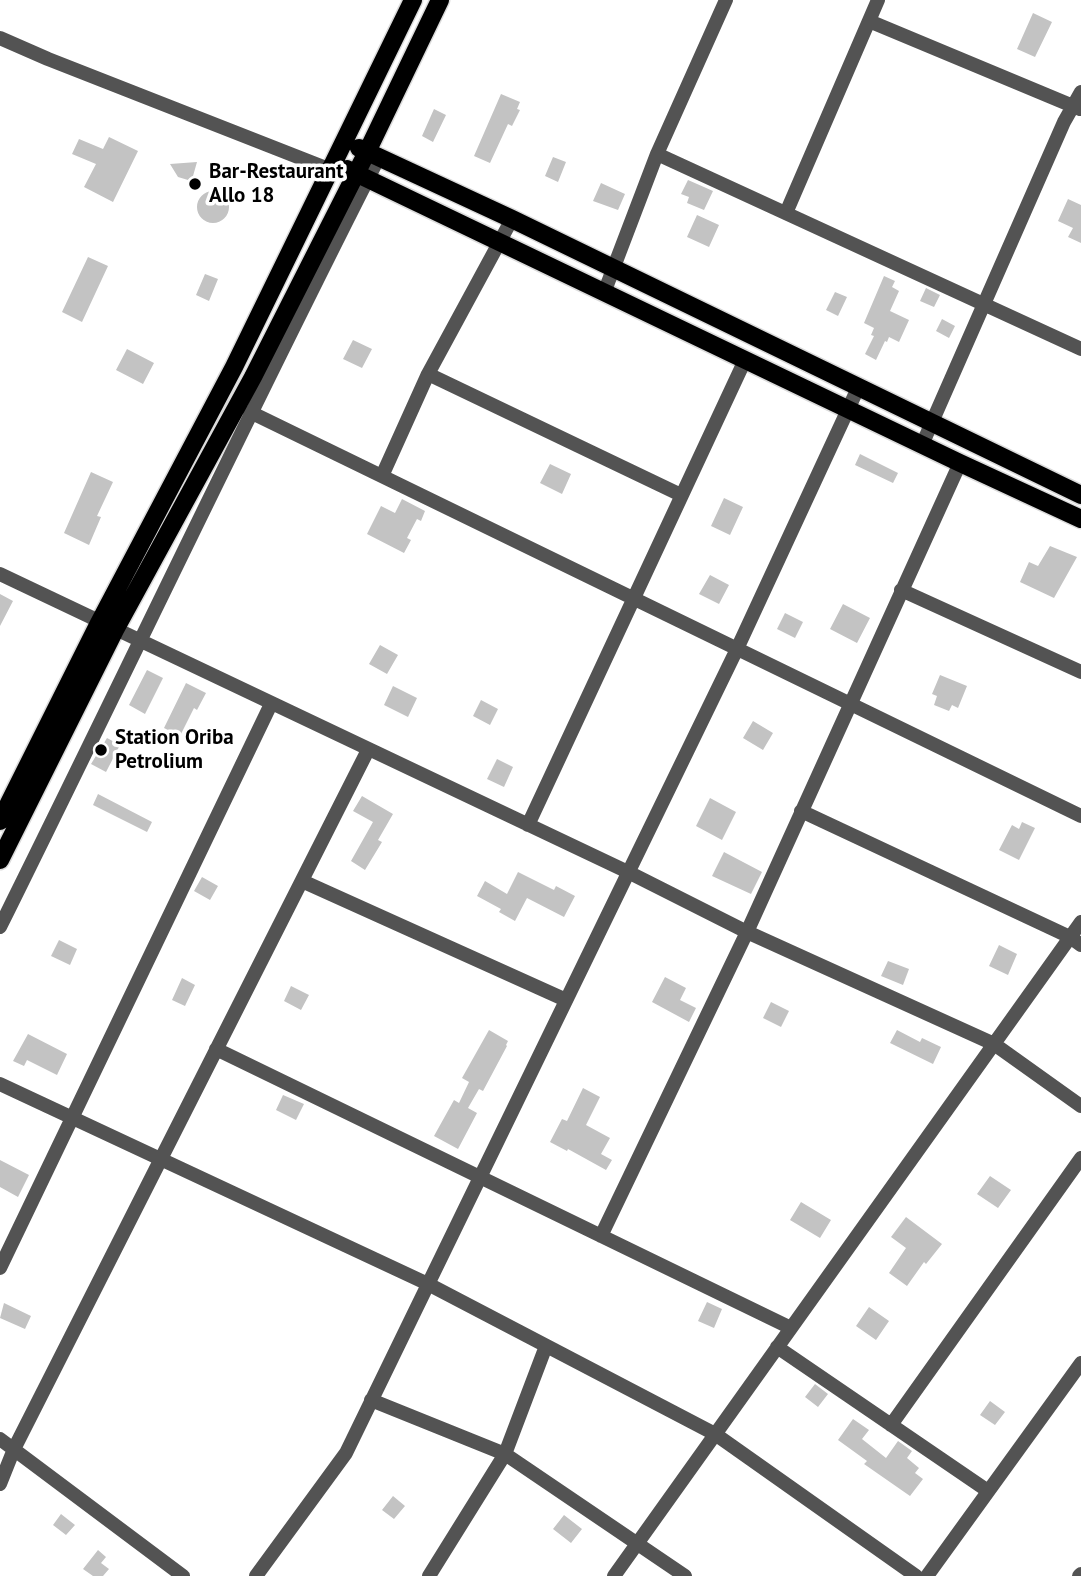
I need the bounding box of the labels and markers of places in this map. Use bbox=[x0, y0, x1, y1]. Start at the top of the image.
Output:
place label: Bar-Restaurant Allo 18 bbox=[209, 159, 344, 209]
marker: Bar-Restaurant Allo 18 bbox=[187, 176, 203, 192]
place label: Station Oriba Petrolium bbox=[115, 725, 234, 775]
marker: Station Oriba Petrolium bbox=[93, 742, 109, 758]

